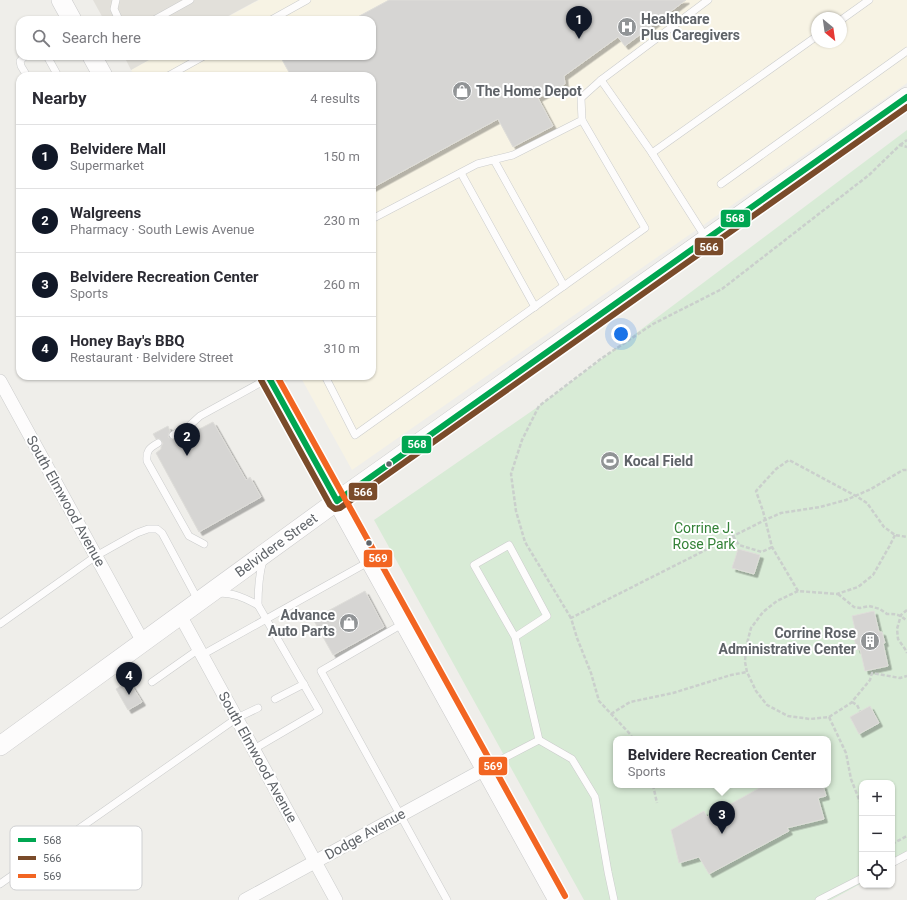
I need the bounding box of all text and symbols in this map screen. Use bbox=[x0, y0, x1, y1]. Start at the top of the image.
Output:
pin: 1 bbox=[566, 6, 592, 39]
place label: Healthcare Plus Caregivers bbox=[641, 11, 740, 43]
north arrow bbox=[811, 12, 847, 48]
search box bbox=[16, 16, 376, 60]
hospital icon: Healthcare Plus Caregivers bbox=[616, 16, 638, 38]
icon: search bbox=[30, 27, 52, 49]
text: Search here bbox=[62, 29, 141, 47]
shop icon: The Home Depot bbox=[451, 80, 473, 102]
place label: The Home Depot bbox=[476, 83, 582, 99]
text: Nearby bbox=[32, 88, 87, 108]
text: 4 results bbox=[310, 91, 360, 106]
text: Belvidere Mall bbox=[70, 140, 166, 158]
text: 1 bbox=[41, 149, 49, 164]
text: 150 m bbox=[323, 149, 360, 164]
text: Supermarket bbox=[70, 158, 144, 173]
text: Walgreens bbox=[70, 204, 141, 222]
line badge: 568 bbox=[720, 209, 751, 228]
text: 568 bbox=[726, 212, 744, 225]
text: 2 bbox=[41, 213, 49, 228]
text: 230 m bbox=[323, 213, 360, 228]
text: Pharmacy · South Lewis Avenue bbox=[70, 222, 254, 237]
line badge: 566 bbox=[694, 237, 724, 256]
text: 566 bbox=[700, 241, 718, 254]
text: Belvidere Recreation Center bbox=[70, 268, 259, 286]
text: 3 bbox=[41, 277, 49, 292]
text: 260 m bbox=[323, 277, 360, 292]
text: Sports bbox=[70, 286, 108, 301]
your location bbox=[611, 324, 631, 344]
text: Honey Bay's BBQ bbox=[70, 332, 185, 350]
text: 4 bbox=[41, 341, 49, 356]
text: 310 m bbox=[323, 341, 360, 356]
text: Restaurant · Belvidere Street bbox=[70, 350, 233, 365]
pin: 2 bbox=[174, 423, 200, 456]
street label: South Elmwood Avenue bbox=[23, 433, 109, 569]
line badge: 568 bbox=[401, 435, 432, 454]
text: 568 bbox=[408, 438, 426, 451]
sports icon: Kocal Field bbox=[599, 450, 621, 472]
place label: Kocal Field bbox=[624, 453, 693, 469]
unlabelled marker bbox=[384, 459, 394, 469]
line badge: 566 bbox=[348, 482, 378, 501]
text: 566 bbox=[354, 486, 372, 499]
street label: Belvidere Street bbox=[232, 510, 320, 580]
park label: Corrine J. Rose Park bbox=[673, 520, 736, 552]
unlabelled marker bbox=[364, 538, 374, 548]
line badge: 569 bbox=[363, 549, 393, 568]
text: 569 bbox=[369, 552, 387, 565]
place label: Advance Auto Parts bbox=[268, 607, 335, 639]
shop icon: Advance Auto Parts bbox=[338, 612, 360, 634]
place label: Corrine Rose Administrative Center bbox=[719, 625, 856, 657]
building icon: Corrine Rose Administrative Center bbox=[859, 630, 881, 652]
pin: 4 bbox=[116, 662, 142, 695]
street label: South Elmwood Avenue bbox=[215, 689, 301, 825]
popup bbox=[613, 736, 831, 788]
text: Belvidere Recreation Center bbox=[628, 746, 816, 764]
line badge: 569 bbox=[478, 756, 508, 776]
text: 569 bbox=[484, 760, 502, 773]
text: Sports bbox=[628, 764, 666, 779]
map controls bbox=[859, 780, 895, 888]
button: + bbox=[859, 780, 895, 816]
pin: 3 bbox=[709, 801, 735, 834]
street label: Dodge Avenue bbox=[322, 805, 408, 863]
button: − bbox=[859, 816, 895, 852]
legend bbox=[10, 826, 142, 890]
text: 568 bbox=[43, 834, 62, 847]
text: 566 bbox=[43, 852, 62, 865]
button: locate bbox=[859, 852, 895, 888]
text: 569 bbox=[43, 870, 62, 883]

